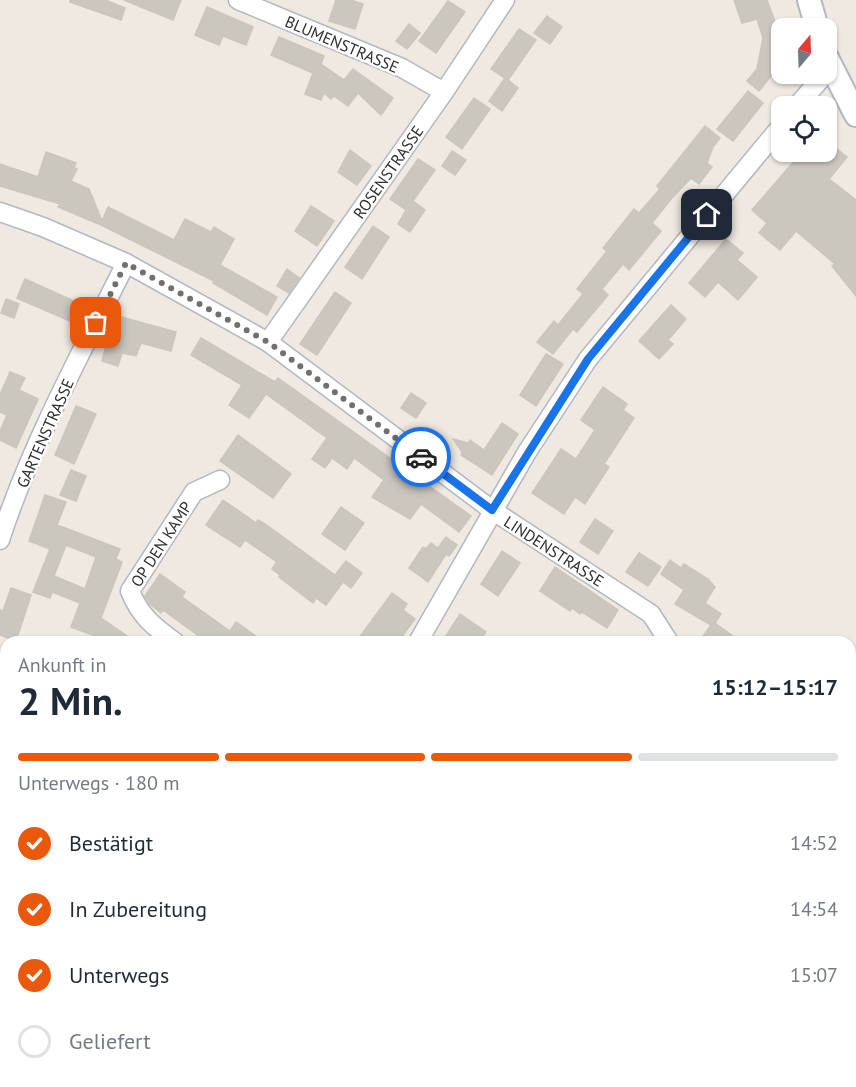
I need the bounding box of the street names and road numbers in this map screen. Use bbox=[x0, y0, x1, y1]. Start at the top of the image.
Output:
street label: BLUMENSTRASSE bbox=[282, 11, 402, 77]
street label: ROSENSTRASSE bbox=[349, 122, 427, 222]
street label: GARTENSTRASSE bbox=[12, 375, 78, 491]
street label: OP DEN KAMP bbox=[126, 497, 196, 590]
street label: LINDENSTRASSE bbox=[500, 511, 608, 591]

